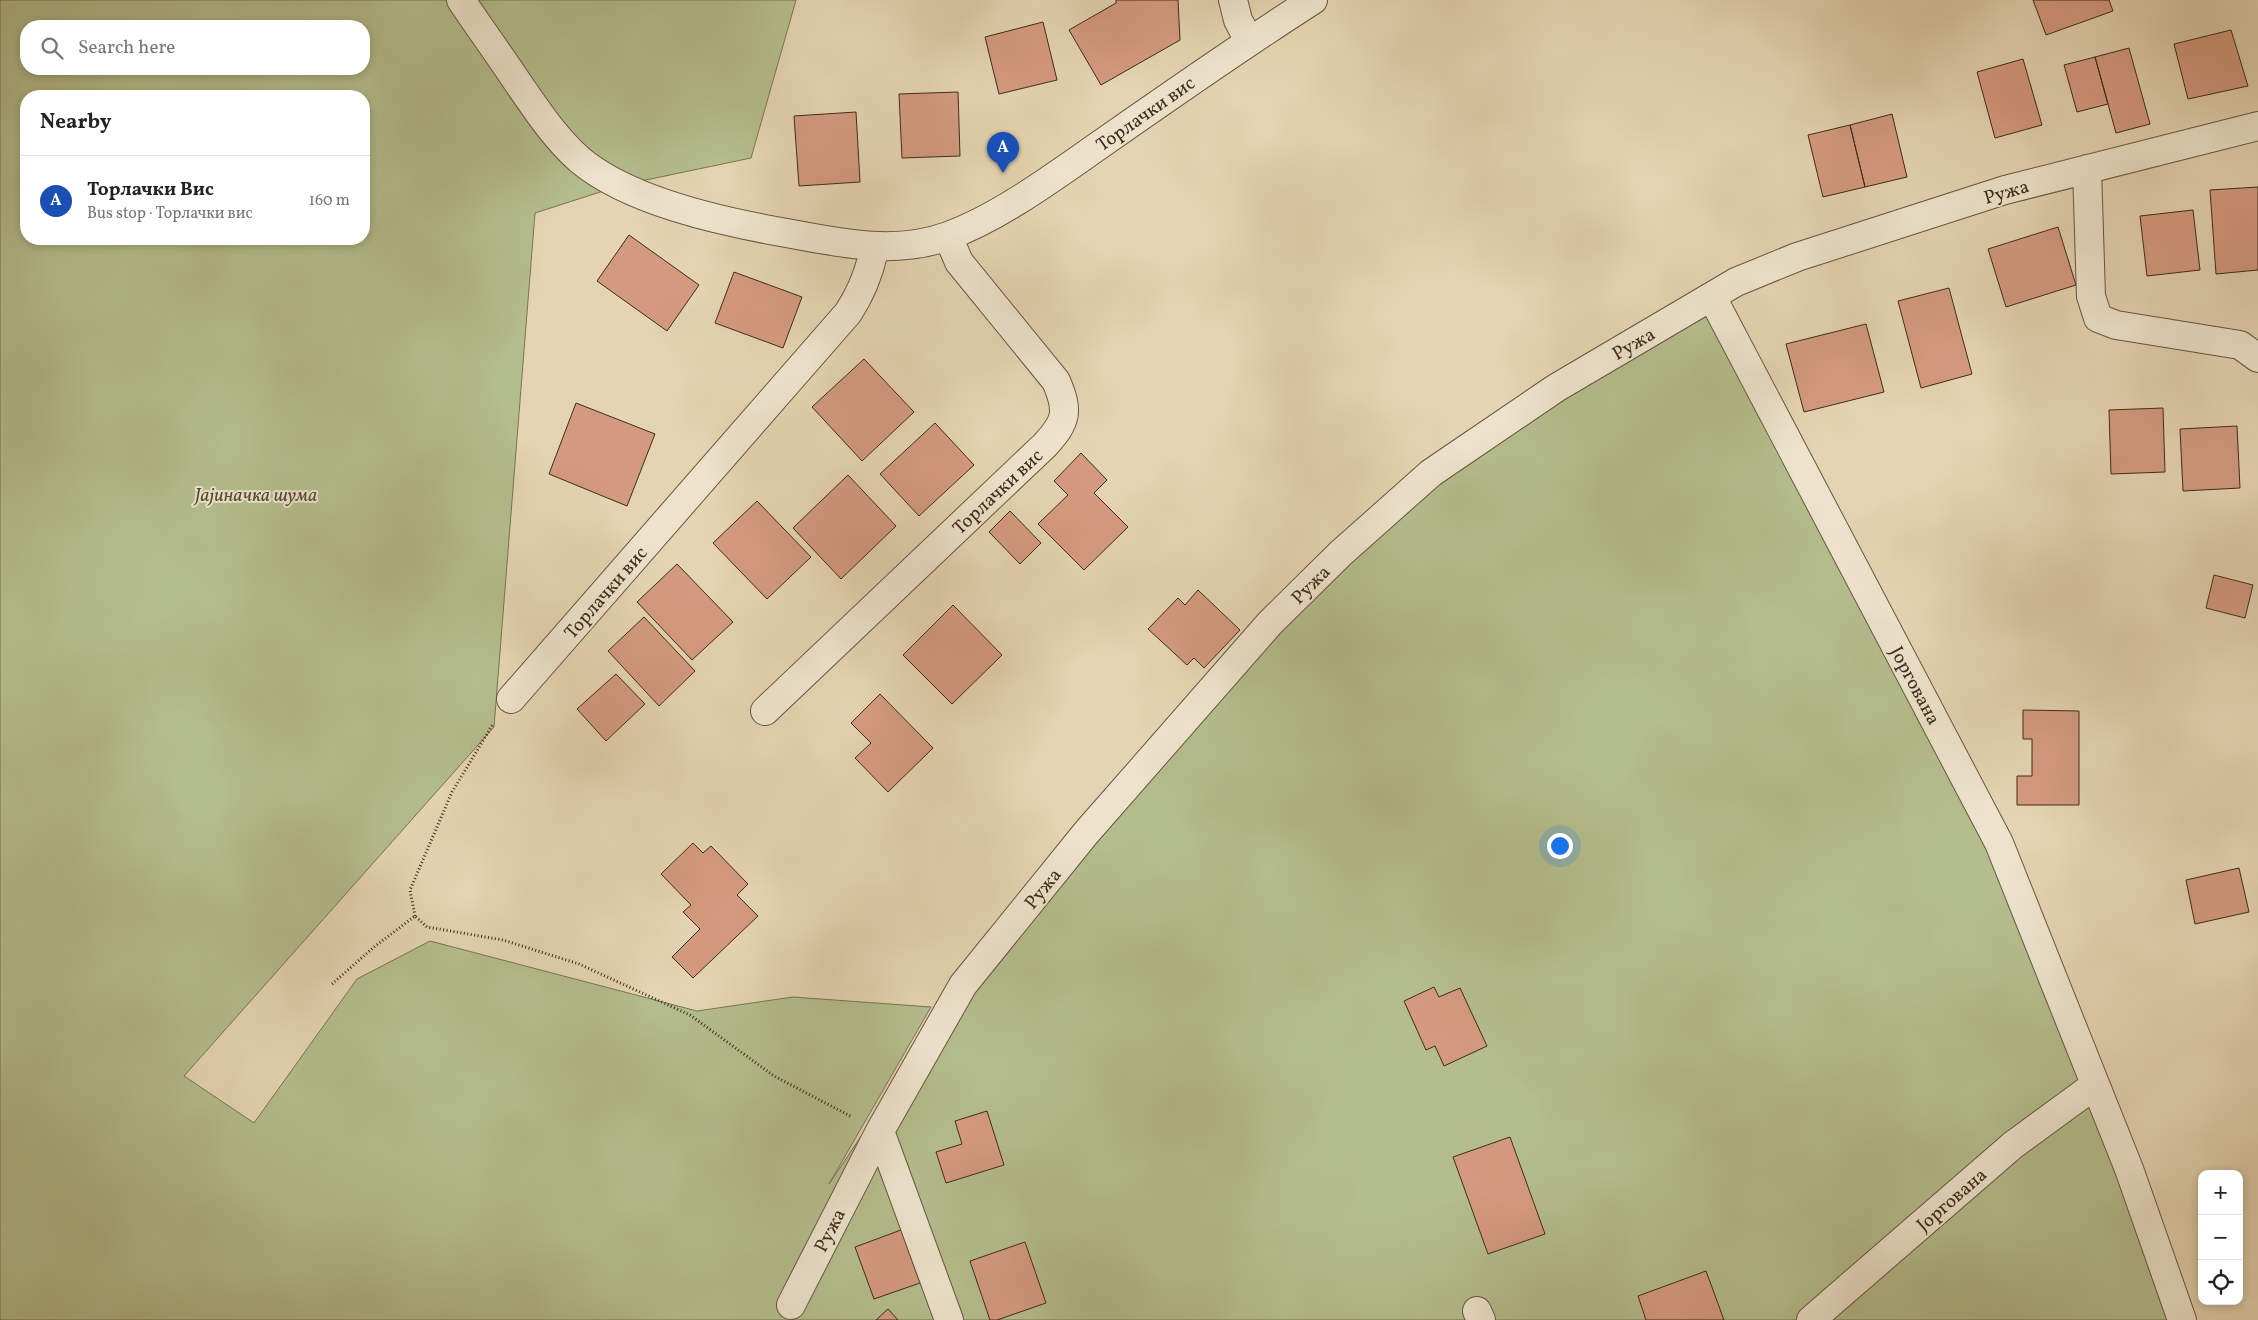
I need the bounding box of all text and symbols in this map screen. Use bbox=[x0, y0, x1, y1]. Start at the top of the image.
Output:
search box bbox=[20, 20, 370, 75]
icon: search bbox=[38, 34, 66, 62]
text: Search here bbox=[78, 35, 175, 61]
street label: Торлачки вис bbox=[1091, 71, 1201, 158]
text: Nearby bbox=[40, 108, 111, 137]
pin: A bbox=[987, 132, 1019, 173]
street label: Ружа bbox=[1981, 174, 2032, 212]
text: Торлачки Вис bbox=[87, 177, 214, 203]
text: A bbox=[50, 190, 62, 212]
text: 160 m bbox=[309, 190, 350, 212]
text: Bus stop · Торлачки вис bbox=[87, 203, 253, 225]
street label: Ружа bbox=[1608, 322, 1660, 367]
street label: Торлачки вис bbox=[947, 444, 1049, 541]
park label: Јајиначка шума bbox=[193, 483, 317, 509]
street label: Торлачки вис bbox=[559, 541, 654, 645]
street label: Ружа bbox=[1286, 560, 1337, 611]
street label: Јоргована bbox=[1883, 642, 1946, 730]
your location bbox=[1547, 833, 1573, 859]
street label: Ружа bbox=[1019, 863, 1068, 915]
street label: Јоргована bbox=[1911, 1163, 1993, 1238]
map controls bbox=[2198, 1170, 2243, 1305]
button: + bbox=[2198, 1170, 2243, 1215]
street label: Ружа bbox=[809, 1205, 853, 1257]
button: − bbox=[2198, 1215, 2243, 1260]
button: locate bbox=[2198, 1260, 2243, 1305]

